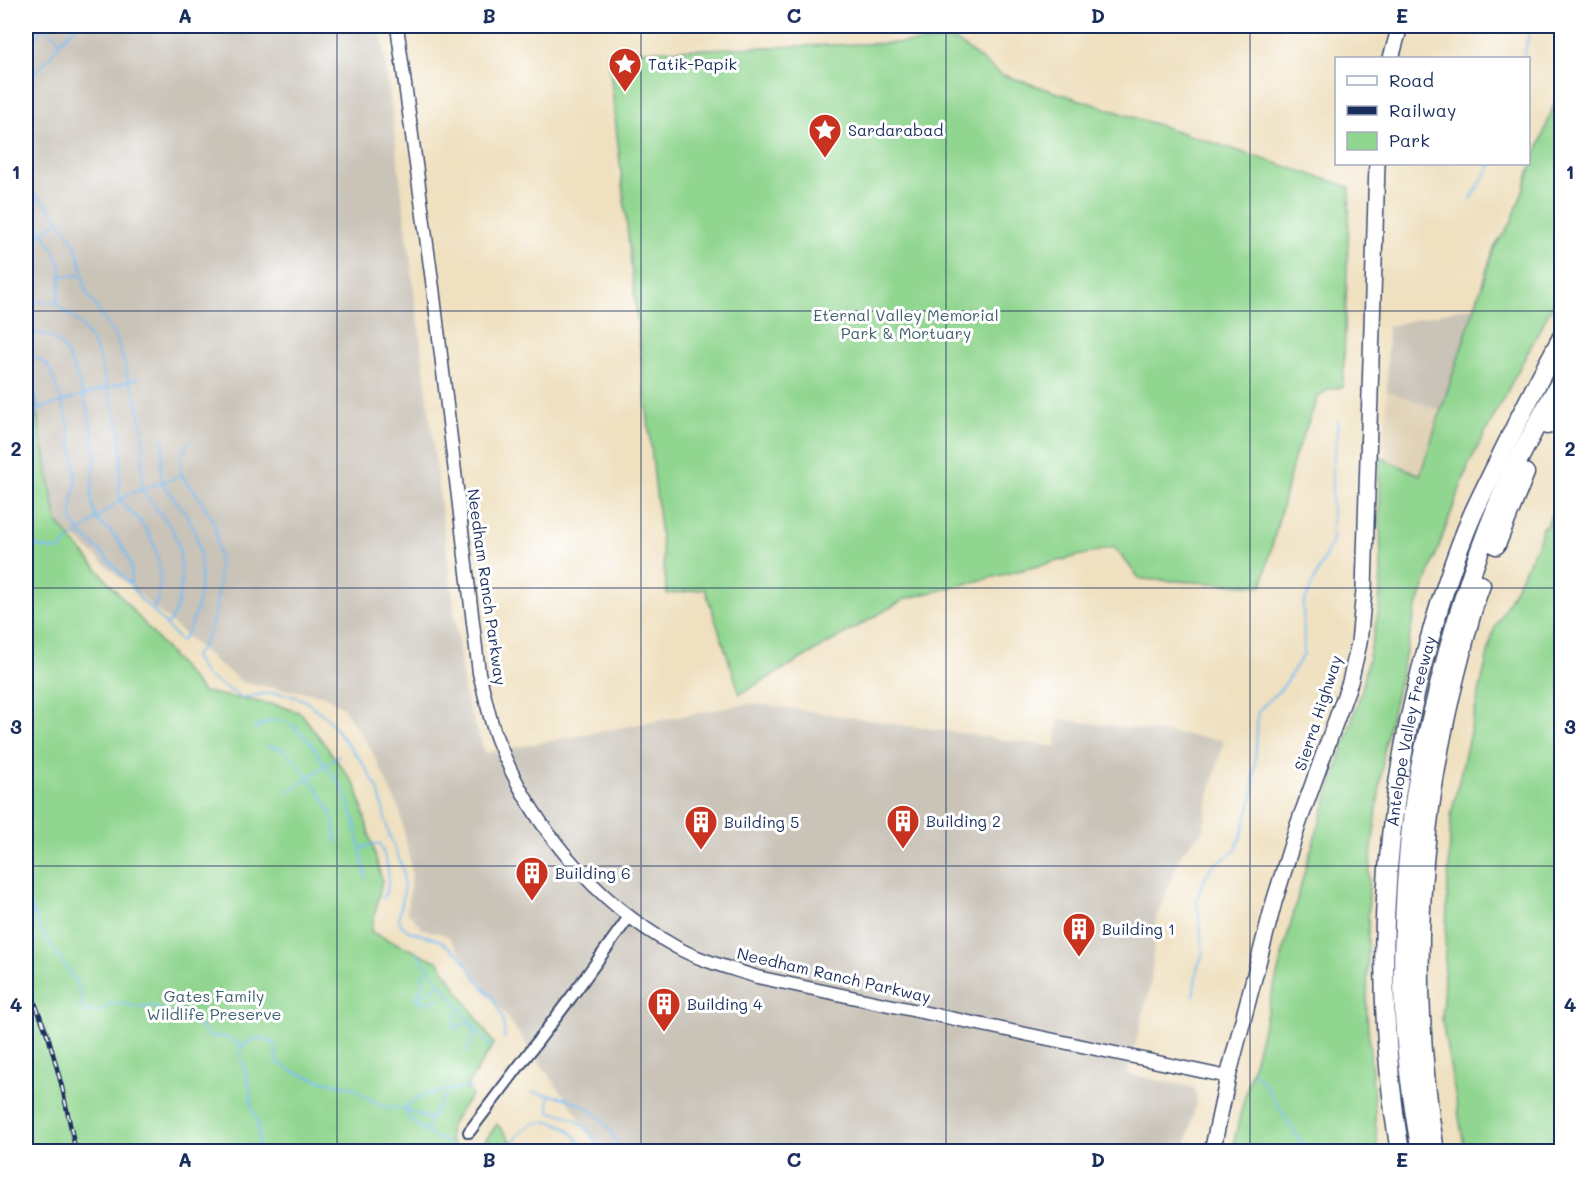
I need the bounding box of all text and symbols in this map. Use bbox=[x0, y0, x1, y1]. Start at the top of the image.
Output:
text: A bbox=[178, 2, 192, 28]
text: B bbox=[482, 2, 496, 28]
text: C bbox=[787, 2, 802, 28]
text: D bbox=[1091, 2, 1105, 28]
text: E bbox=[1396, 2, 1408, 28]
place icon: Tatik-Papik bbox=[607, 46, 643, 93]
place label: Tatik-Papik bbox=[648, 53, 737, 74]
legend bbox=[1335, 57, 1530, 165]
text: Road bbox=[1389, 68, 1434, 92]
text: Railway bbox=[1389, 98, 1456, 122]
place icon: Sardarabad bbox=[807, 112, 843, 159]
place label: Sardarabad bbox=[848, 119, 943, 140]
text: Park bbox=[1389, 128, 1430, 152]
text: 1 bbox=[12, 158, 20, 184]
text: 1 bbox=[1566, 158, 1574, 184]
park label: Eternal Valley Memorial Park & Mortuary bbox=[813, 304, 999, 343]
text: 2 bbox=[10, 435, 22, 461]
text: 2 bbox=[1564, 435, 1576, 461]
street label: Needham Ranch Parkway bbox=[463, 487, 512, 687]
street label: Antelope Valley Freeway bbox=[1381, 633, 1440, 828]
street label: Sierra Highway bbox=[1289, 652, 1346, 773]
text: 3 bbox=[10, 713, 22, 739]
text: 3 bbox=[1564, 713, 1576, 739]
building icon: Building 2 bbox=[885, 803, 921, 850]
building icon: Building 5 bbox=[683, 804, 719, 851]
place label: Building 2 bbox=[926, 810, 1001, 831]
place label: Building 5 bbox=[724, 811, 799, 832]
building icon: Building 6 bbox=[514, 855, 550, 902]
place label: Building 6 bbox=[555, 862, 631, 883]
building icon: Building 1 bbox=[1061, 911, 1097, 958]
place label: Building 1 bbox=[1102, 918, 1175, 939]
street label: Needham Ranch Parkway bbox=[735, 942, 933, 1007]
park label: Gates Family Wildlife Preserve bbox=[146, 985, 282, 1024]
building icon: Building 4 bbox=[646, 986, 682, 1033]
text: 4 bbox=[10, 991, 23, 1017]
text: 4 bbox=[1564, 991, 1577, 1017]
place label: Building 4 bbox=[687, 993, 763, 1014]
text: A bbox=[178, 1146, 192, 1172]
text: B bbox=[482, 1146, 496, 1172]
text: C bbox=[787, 1146, 802, 1172]
text: D bbox=[1091, 1146, 1105, 1172]
text: E bbox=[1396, 1146, 1408, 1172]

